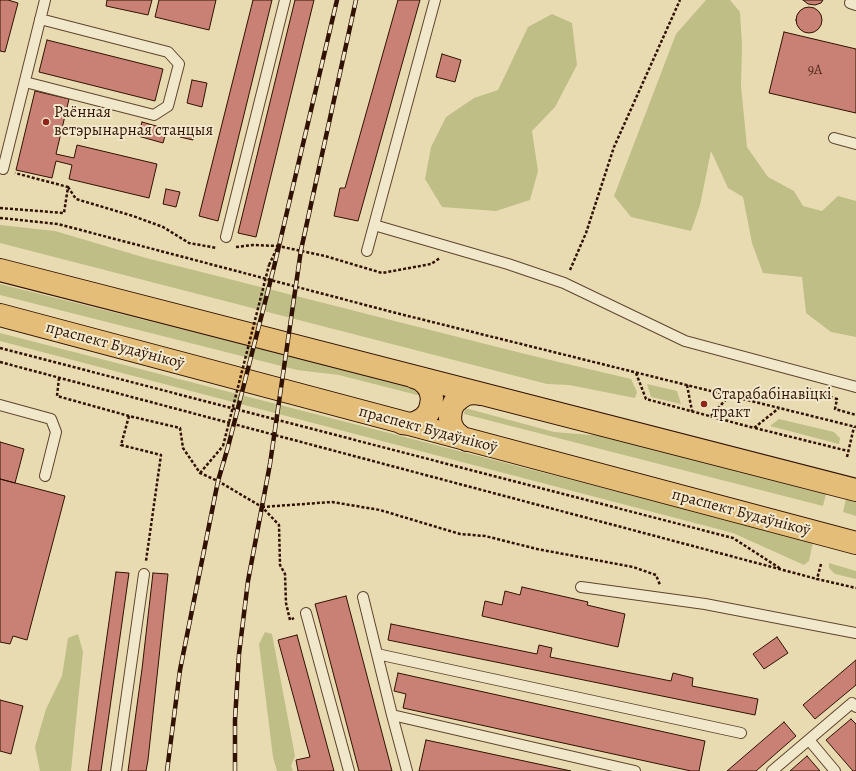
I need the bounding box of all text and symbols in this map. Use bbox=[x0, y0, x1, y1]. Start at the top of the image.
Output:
house number: 9А bbox=[808, 63, 822, 79]
place label: Раённая ветэрынарная станцыя bbox=[54, 103, 213, 141]
marker: Раённая ветэрынарная станцыя bbox=[41, 117, 51, 127]
street label: праспект Будаўнікоў bbox=[44, 318, 186, 374]
place label: Старабабінавіцкі тракт bbox=[712, 385, 831, 423]
marker: Старабабінавіцкі тракт bbox=[699, 399, 709, 409]
street label: праспект Будаўнікоў bbox=[357, 402, 499, 458]
street label: праспект Будаўнікоў bbox=[670, 485, 812, 541]

